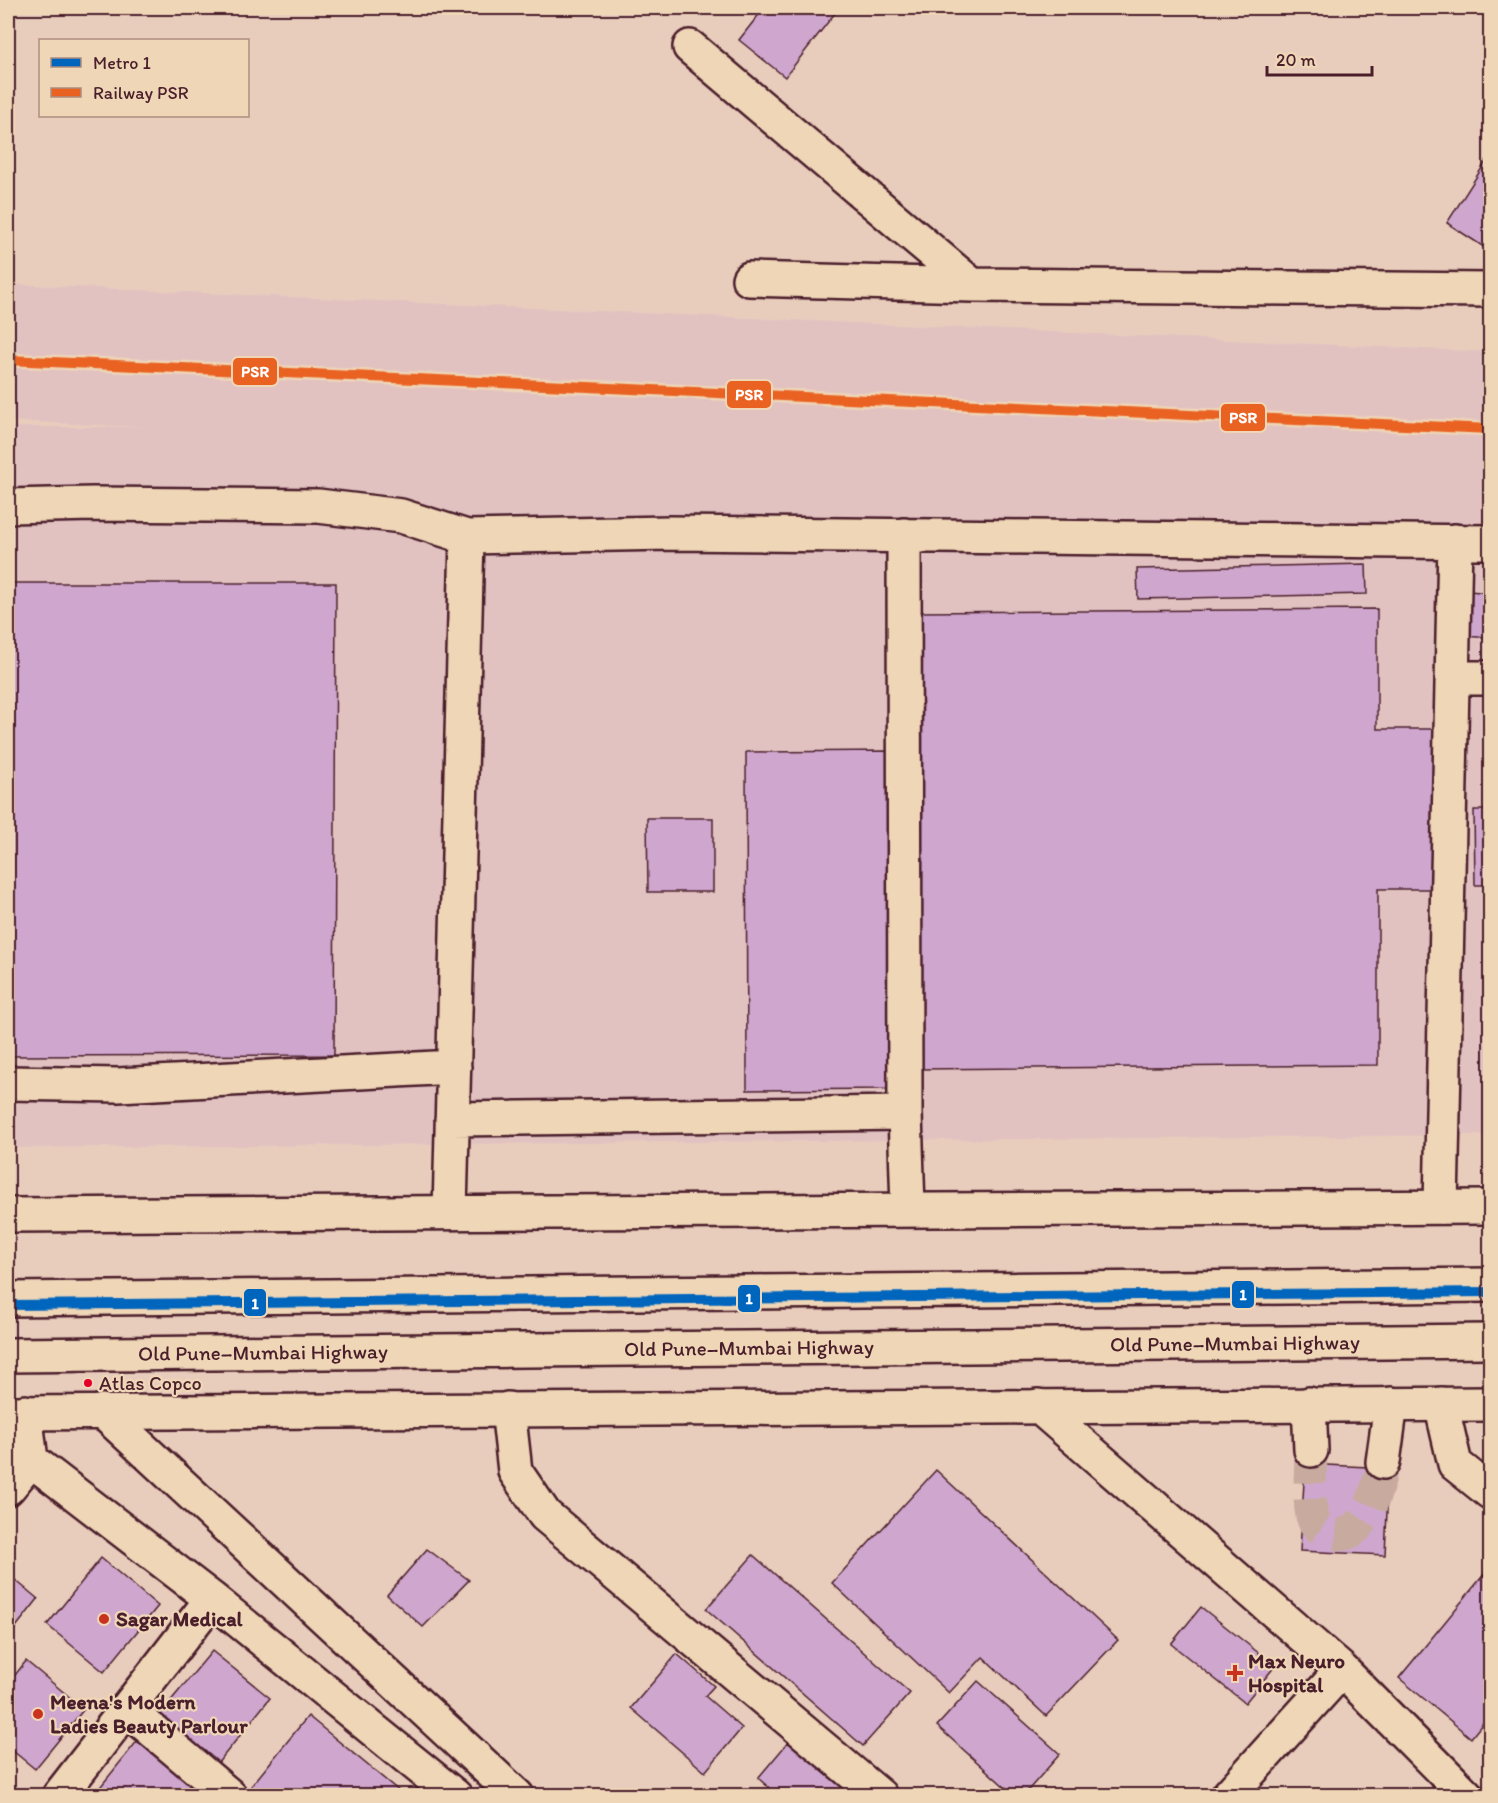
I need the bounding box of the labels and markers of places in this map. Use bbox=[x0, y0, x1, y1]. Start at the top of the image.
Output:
place label: Atlas Copco bbox=[99, 1371, 202, 1395]
marker: Atlas Copco bbox=[82, 1377, 94, 1389]
place label: Sagar Medical bbox=[116, 1606, 244, 1632]
marker: Sagar Medical bbox=[97, 1612, 111, 1626]
place label: Max Neuro Hospital bbox=[1248, 1648, 1345, 1698]
marker: Max Neuro Hospital bbox=[1226, 1664, 1244, 1682]
place label: Meena's Modern Ladies Beauty Parlour bbox=[50, 1689, 248, 1739]
marker: Meena's Modern Ladies Beauty Parlour bbox=[31, 1707, 45, 1721]

